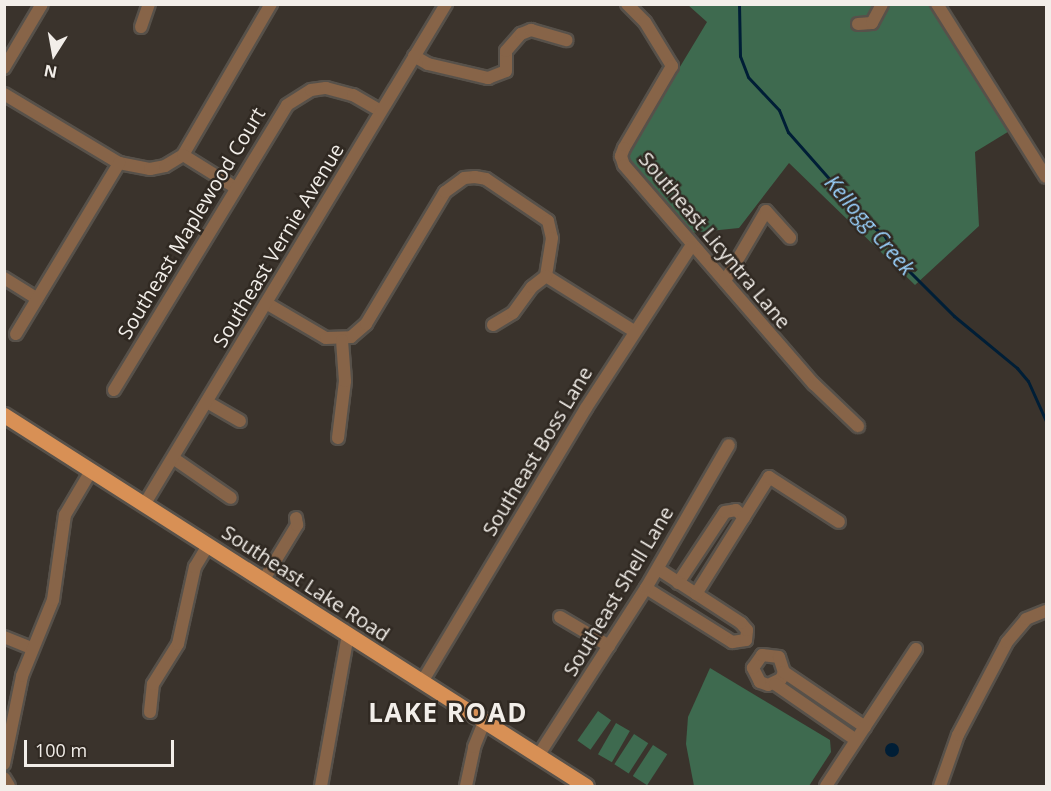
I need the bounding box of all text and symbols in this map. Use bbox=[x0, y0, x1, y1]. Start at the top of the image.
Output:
north arrow bbox=[24, 24, 84, 84]
text: N bbox=[42, 60, 59, 84]
street label: Southeast Maplewood Court bbox=[112, 103, 270, 343]
street label: Southeast Vernie Avenue bbox=[208, 139, 348, 351]
street label: Southeast Licyntra Lane bbox=[634, 147, 796, 333]
water label: Kellogg Creek bbox=[820, 170, 920, 280]
street label: Southeast Boss Lane bbox=[477, 362, 597, 540]
street label: Southeast Shell Lane bbox=[558, 502, 678, 680]
street label: Southeast Lake Road bbox=[218, 520, 394, 646]
district label: LAKE ROAD bbox=[368, 697, 528, 729]
scale bar bbox=[27, 728, 177, 766]
text: 100 m bbox=[35, 738, 87, 762]

